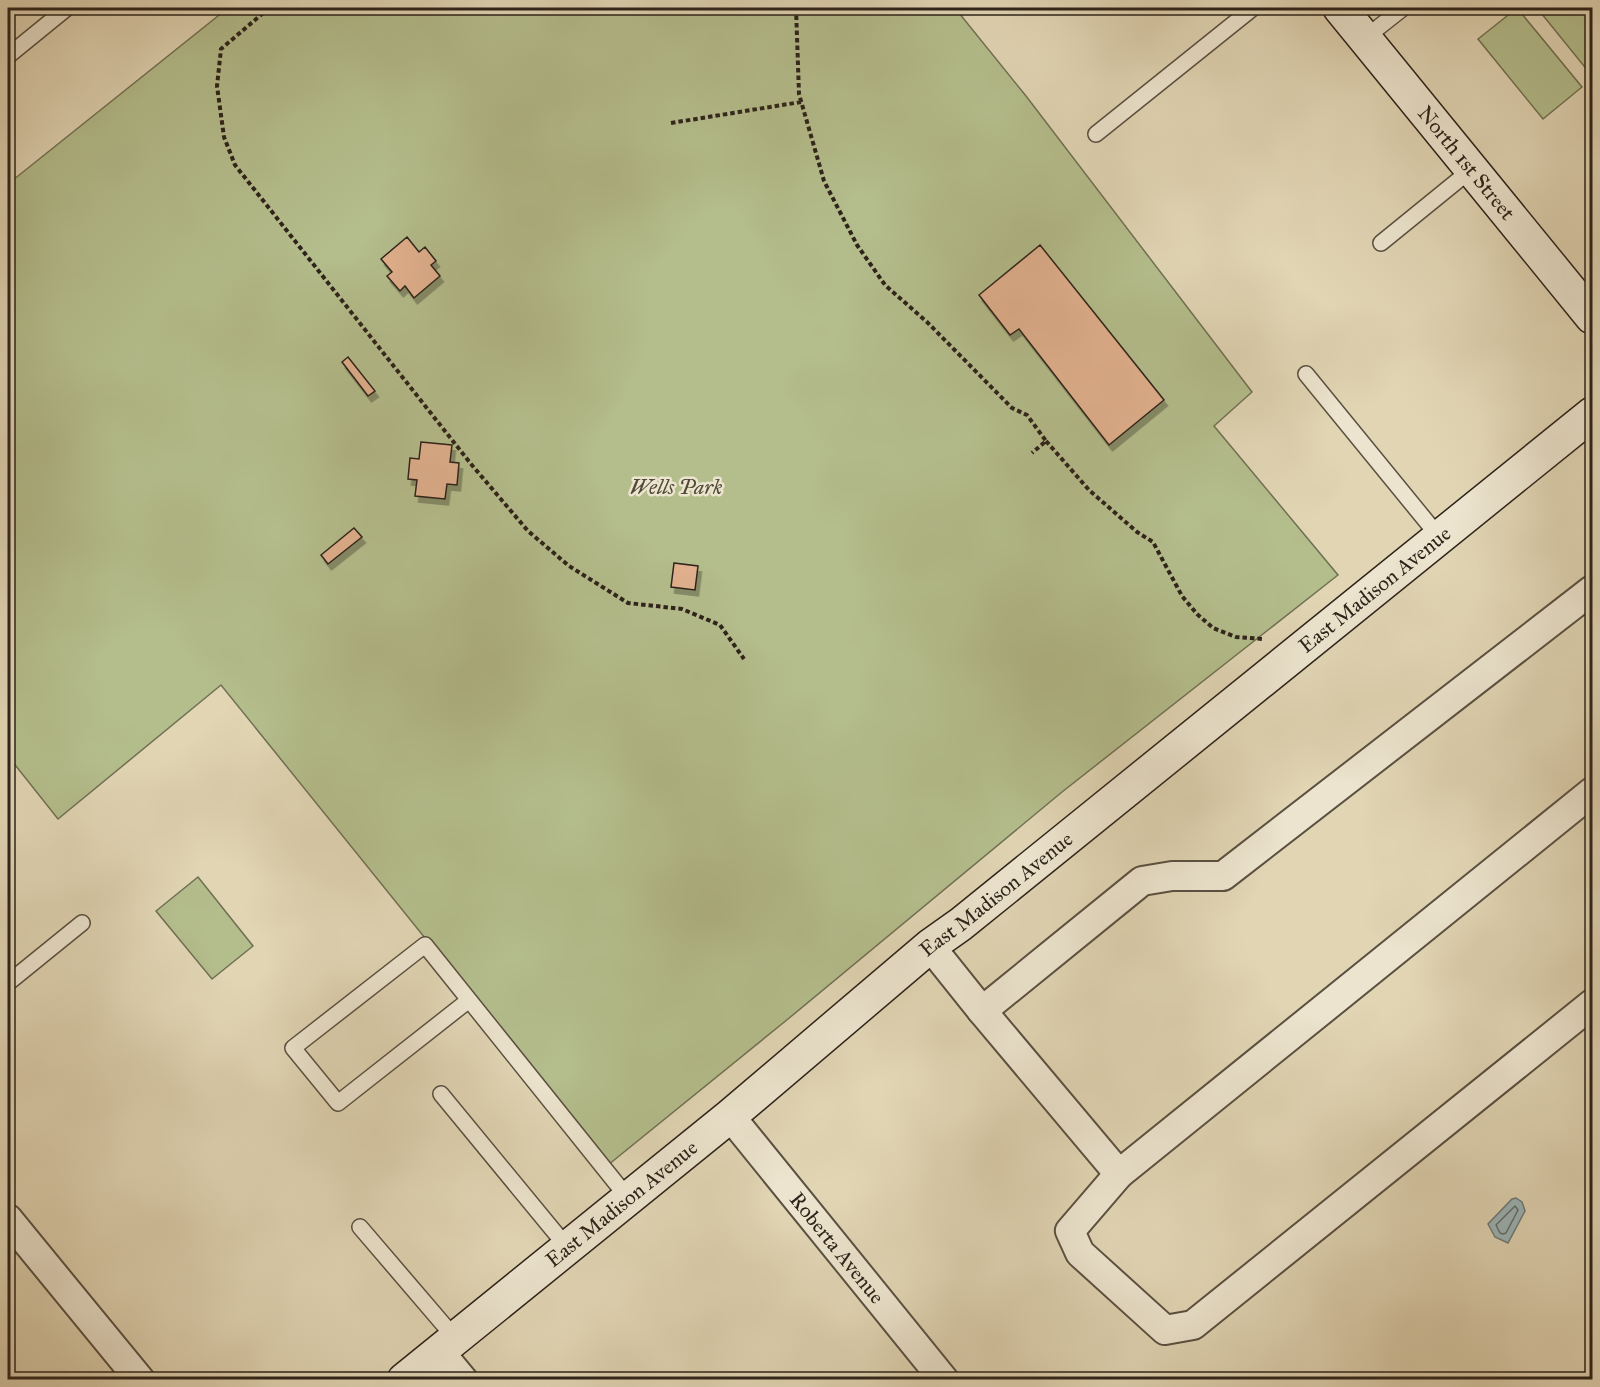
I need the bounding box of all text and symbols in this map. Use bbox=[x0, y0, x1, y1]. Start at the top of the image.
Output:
street label: North 1st Street bbox=[1412, 101, 1521, 226]
park label: Wells Park bbox=[630, 474, 723, 500]
street label: East Madison Avenue bbox=[1294, 520, 1456, 659]
street label: East Madison Avenue bbox=[914, 826, 1078, 962]
street label: East Madison Avenue bbox=[540, 1134, 703, 1273]
street label: Roberta Avenue bbox=[784, 1187, 890, 1309]

